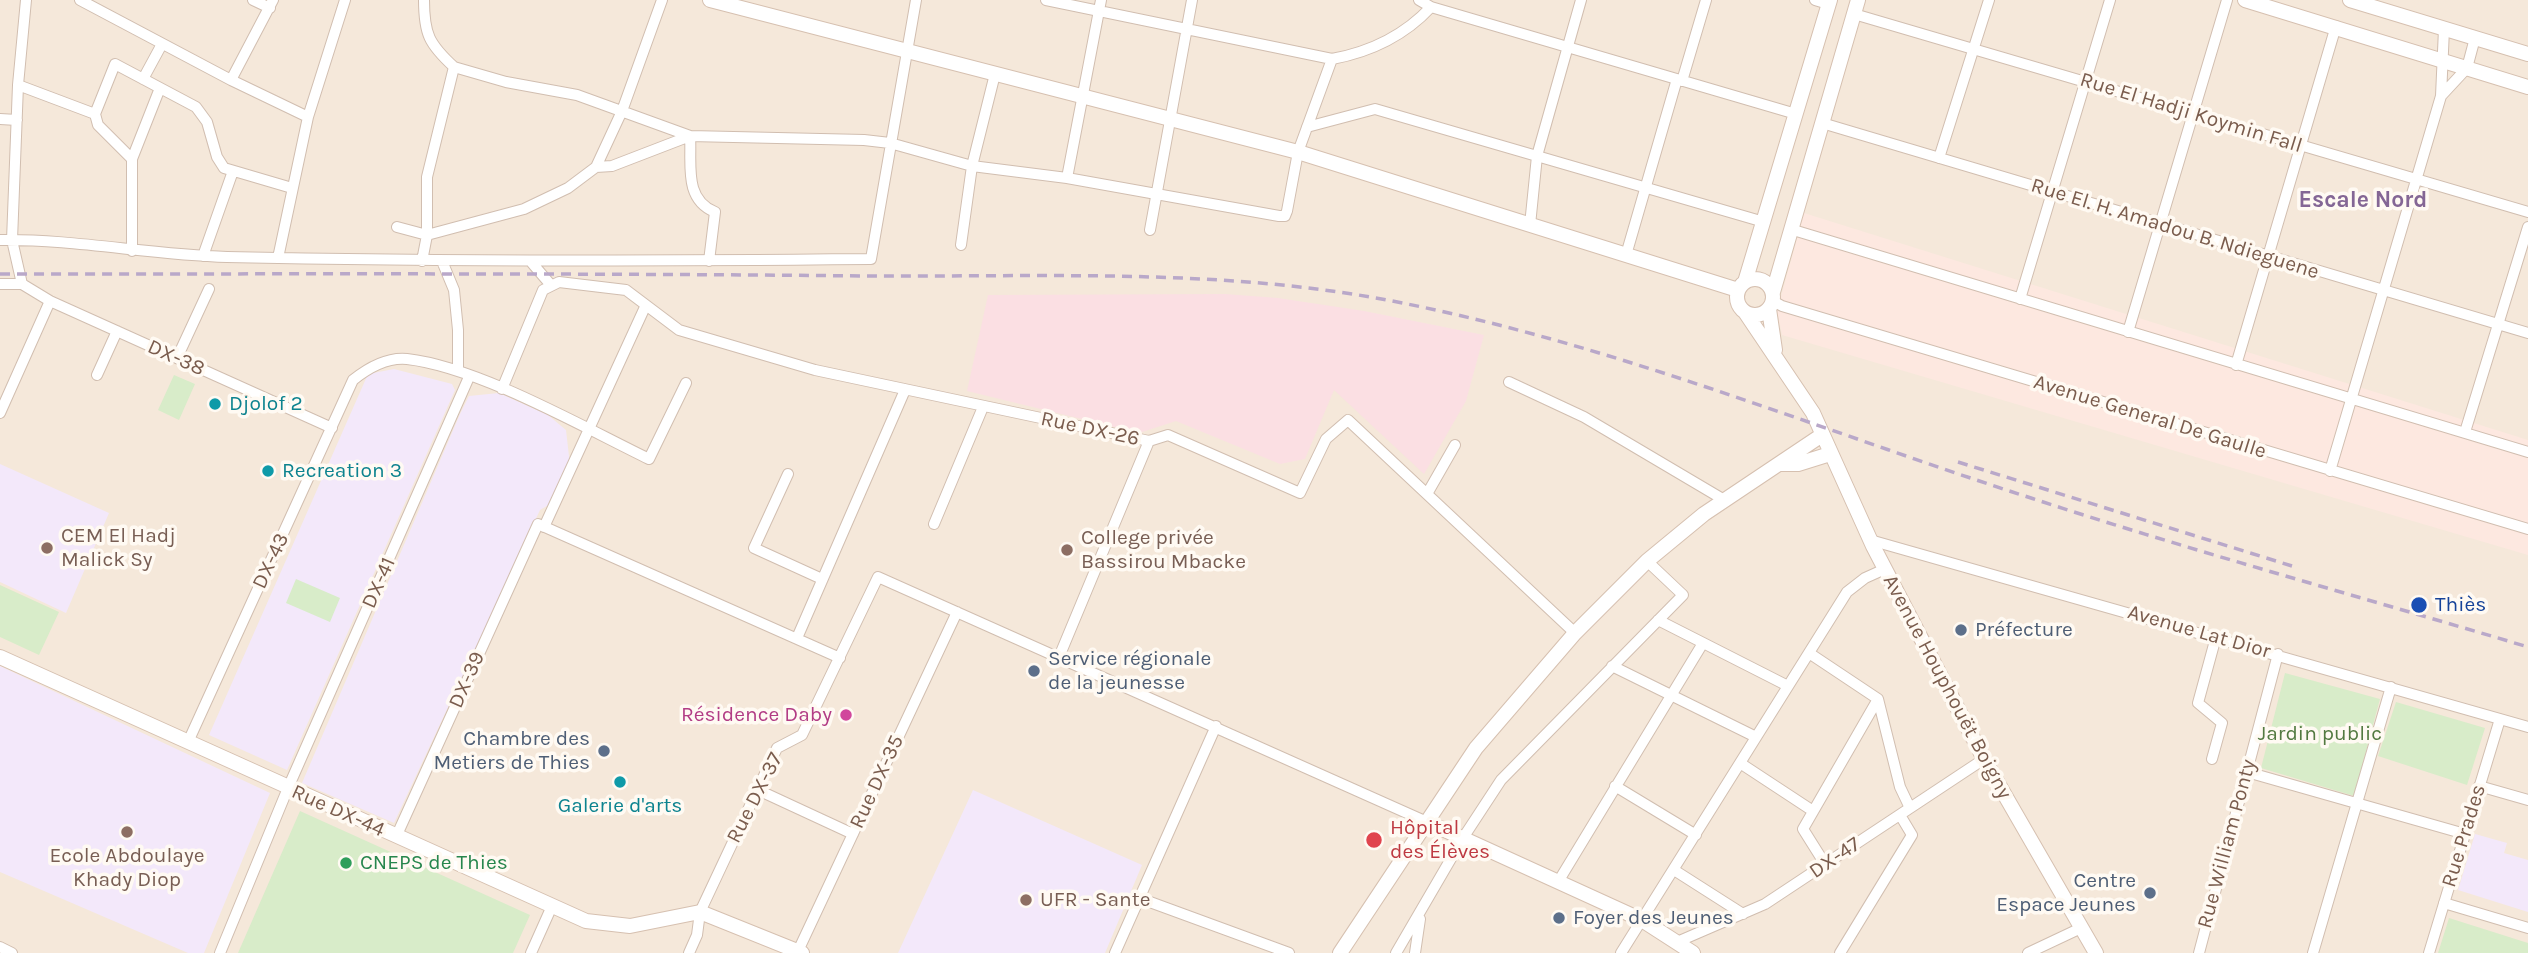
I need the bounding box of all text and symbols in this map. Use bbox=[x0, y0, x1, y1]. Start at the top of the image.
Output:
street label: Rue El Hadji Koymin Fall bbox=[2077, 67, 2305, 159]
street label: Rue El. H. Amadou B. Ndieguene bbox=[2028, 173, 2322, 285]
district label: Escale Nord bbox=[2299, 186, 2427, 214]
street label: DX-38 bbox=[143, 334, 209, 382]
street label: Avenue General De Gaulle bbox=[2031, 370, 2269, 464]
place label: Djolof 2 bbox=[229, 391, 303, 417]
marker: Djolof 2 bbox=[207, 396, 223, 412]
street label: Rue DX-26 bbox=[1038, 406, 1142, 452]
place label: Recreation 3 bbox=[282, 458, 402, 484]
marker: Recreation 3 bbox=[260, 463, 276, 479]
place label: CEM El Hadj Malick Sy bbox=[61, 523, 176, 573]
place label: College privée Bassirou Mbacke bbox=[1081, 525, 1246, 575]
street label: DX-43 bbox=[247, 529, 295, 593]
marker: CEM El Hadj Malick Sy bbox=[39, 540, 55, 556]
marker: College privée Bassirou Mbacke bbox=[1059, 542, 1075, 558]
street label: DX-41 bbox=[357, 554, 401, 612]
street label: Avenue Houphouët Boigny bbox=[1877, 571, 2017, 803]
place label: Thiès bbox=[2435, 592, 2486, 618]
marker: Thiès bbox=[2409, 595, 2429, 615]
street label: Avenue Lat Dior bbox=[2125, 600, 2273, 664]
place label: Préfecture bbox=[1975, 617, 2073, 643]
marker: Préfecture bbox=[1953, 622, 1969, 638]
place label: Service régionale de la jeunesse bbox=[1048, 646, 1211, 696]
street label: DX-39 bbox=[443, 648, 491, 712]
marker: Service régionale de la jeunesse bbox=[1026, 663, 1042, 679]
place label: Résidence Daby bbox=[681, 702, 832, 728]
marker: Résidence Daby bbox=[838, 707, 854, 723]
park label: Jardin public bbox=[2258, 721, 2382, 747]
place label: Chambre des Metiers de Thies bbox=[433, 726, 590, 776]
street label: Rue DX-35 bbox=[844, 731, 910, 833]
marker: Chambre des Metiers de Thies bbox=[596, 743, 612, 759]
street label: Rue DX-37 bbox=[721, 749, 789, 847]
street label: Rue William Ponty bbox=[2192, 757, 2262, 931]
marker: Galerie d'arts bbox=[612, 774, 628, 790]
street label: Rue DX-44 bbox=[287, 779, 389, 843]
street label: Rue Prades bbox=[2436, 781, 2492, 891]
place label: Galerie d'arts bbox=[558, 793, 682, 819]
place label: Hôpital des Élèves bbox=[1390, 815, 1490, 865]
marker: Ecole Abdoulaye Khady Diop bbox=[119, 824, 135, 840]
marker: Hôpital des Élèves bbox=[1364, 830, 1384, 850]
street label: DX-47 bbox=[1805, 832, 1865, 884]
place label: Ecole Abdoulaye Khady Diop bbox=[50, 843, 204, 893]
place label: CNEPS de Thies bbox=[360, 850, 508, 876]
marker: CNEPS de Thies bbox=[338, 855, 354, 871]
place label: Centre Espace Jeunes bbox=[1996, 868, 2136, 918]
marker: Centre Espace Jeunes bbox=[2142, 885, 2158, 901]
place label: UFR - Sante bbox=[1040, 887, 1150, 913]
marker: UFR - Sante bbox=[1018, 892, 1034, 908]
place label: Foyer des Jeunes bbox=[1573, 905, 1734, 931]
marker: Foyer des Jeunes bbox=[1551, 910, 1567, 926]

